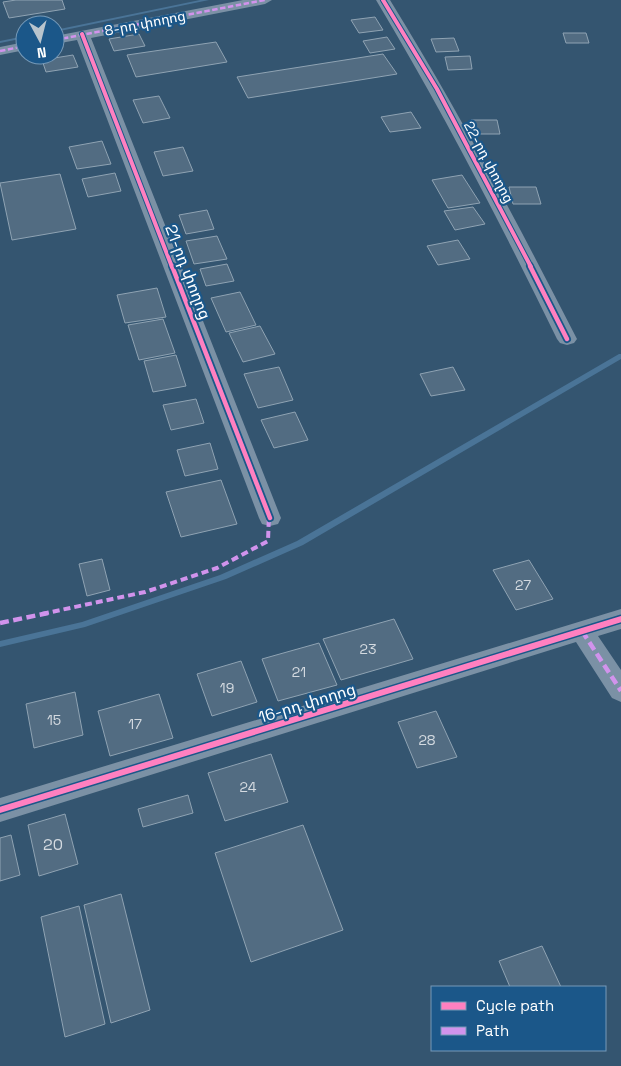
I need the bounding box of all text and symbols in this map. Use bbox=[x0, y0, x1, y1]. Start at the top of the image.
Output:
street label: 8-րդ փողոց bbox=[103, 6, 187, 40]
north arrow bbox=[15, 15, 65, 65]
text: N bbox=[36, 43, 47, 62]
street label: 22-րդ փողոց bbox=[460, 118, 518, 206]
street label: 21-րդ փողոց bbox=[160, 221, 216, 323]
house number: 27 bbox=[515, 576, 531, 594]
house number: 23 bbox=[360, 640, 376, 658]
house number: 21 bbox=[292, 663, 306, 681]
street label: 16-րդ փողոց bbox=[256, 678, 358, 728]
house number: 19 bbox=[220, 679, 234, 697]
house number: 15 bbox=[47, 711, 61, 729]
house number: 17 bbox=[128, 715, 142, 733]
house number: 28 bbox=[418, 731, 436, 749]
house number: 24 bbox=[240, 778, 257, 796]
house number: 20 bbox=[43, 834, 63, 855]
legend bbox=[431, 986, 606, 1051]
text: Cycle path bbox=[476, 996, 554, 1015]
text: Path bbox=[476, 1021, 509, 1040]

